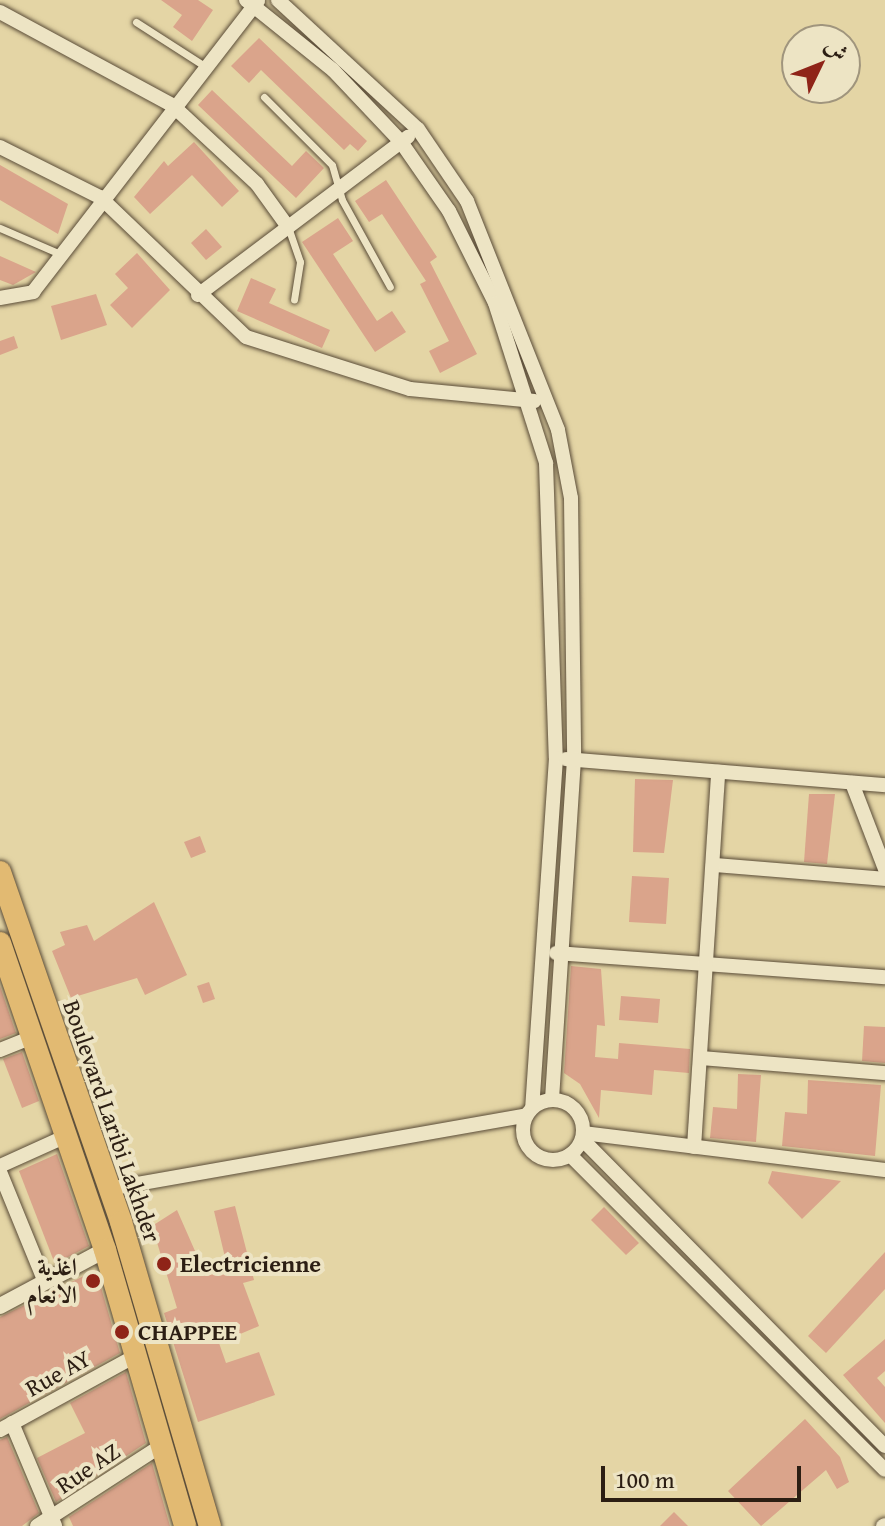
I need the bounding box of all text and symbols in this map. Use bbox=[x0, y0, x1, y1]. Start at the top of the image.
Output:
north arrow bbox=[781, 24, 861, 104]
text: ش bbox=[818, 30, 856, 68]
street label: Boulevard Laribi Lakhder bbox=[57, 996, 167, 1246]
place label: Electricienne bbox=[180, 1250, 321, 1278]
place label: اغذية الانعام bbox=[27, 1253, 77, 1309]
marker: Electricienne bbox=[155, 1255, 173, 1273]
marker: اغذية الانعام bbox=[84, 1272, 102, 1290]
place label: CHAPPEE bbox=[138, 1318, 237, 1346]
marker: CHAPPEE bbox=[113, 1323, 131, 1341]
street label: Rue AY bbox=[20, 1343, 96, 1403]
street label: Rue AZ bbox=[51, 1436, 125, 1500]
scale bar bbox=[605, 1450, 805, 1500]
text: 100 m bbox=[615, 1462, 675, 1497]

